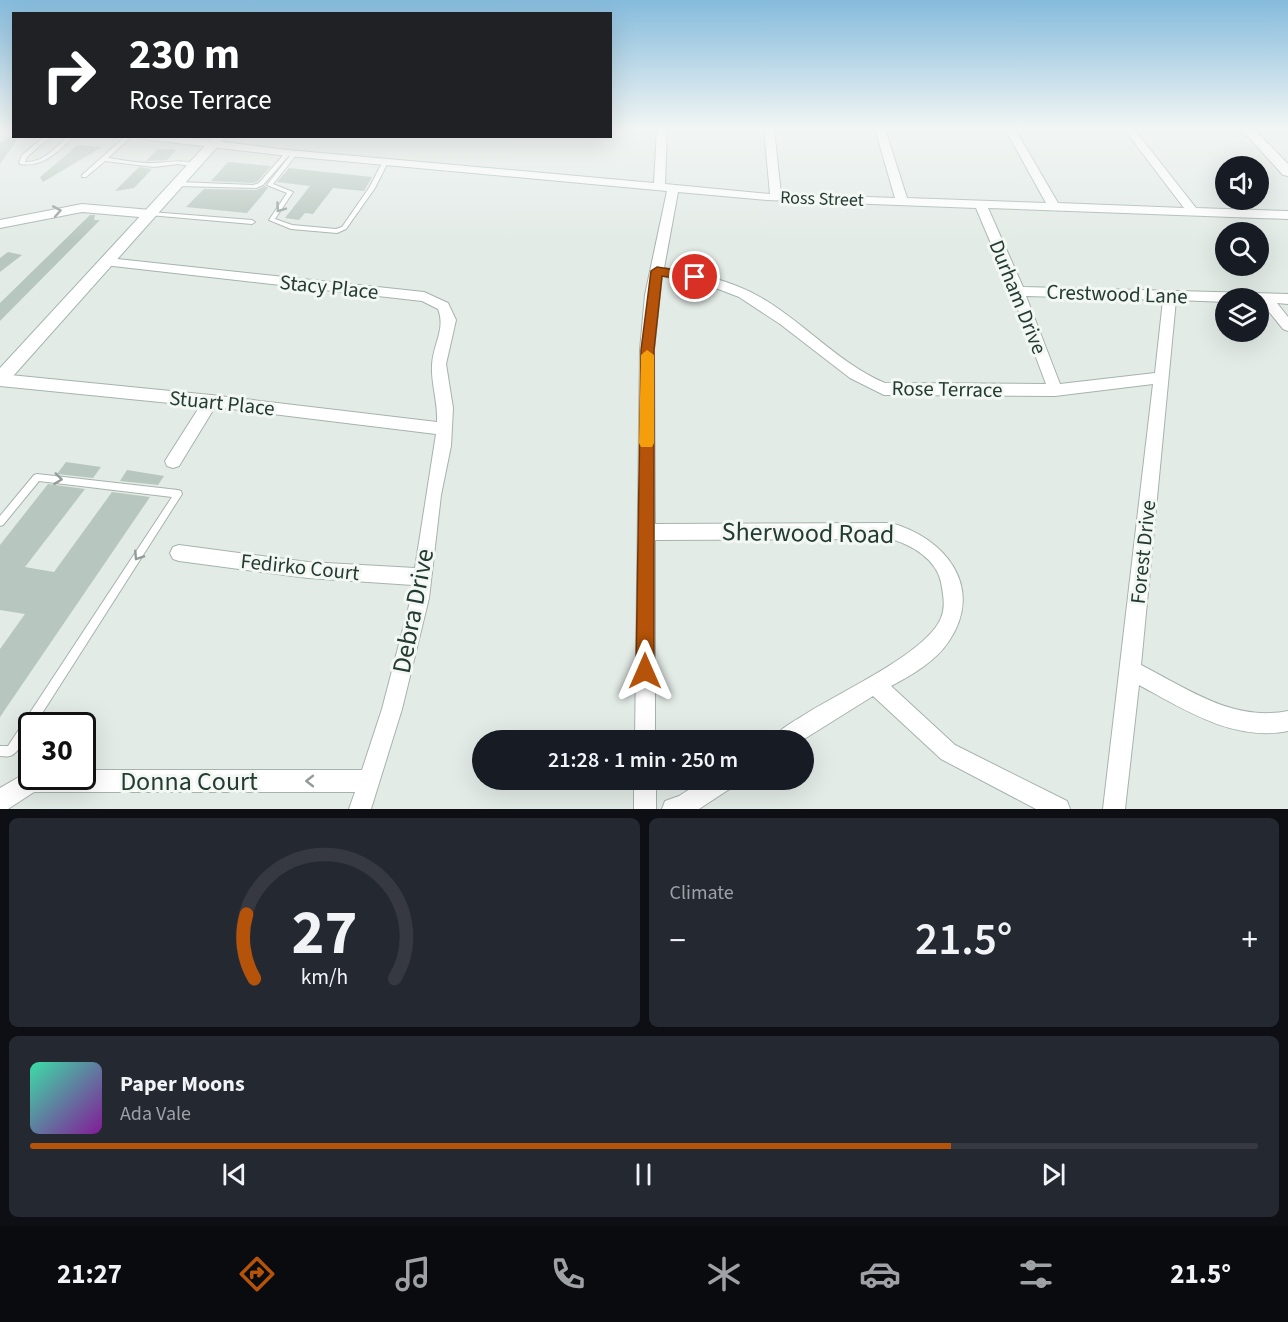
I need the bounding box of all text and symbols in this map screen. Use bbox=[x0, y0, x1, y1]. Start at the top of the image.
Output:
text: 230 m bbox=[129, 25, 240, 85]
icon: right bbox=[30, 36, 108, 114]
text: Rose Terrace bbox=[129, 81, 272, 120]
map controls bbox=[1215, 156, 1269, 342]
button: sound bbox=[1215, 156, 1269, 210]
street label: Ross Street bbox=[780, 185, 864, 213]
one-way arrow bbox=[277, 201, 288, 212]
one-way arrow bbox=[53, 206, 62, 218]
button: search bbox=[1215, 222, 1269, 276]
street label: Durham Drive bbox=[981, 235, 1055, 359]
pin bbox=[669, 251, 720, 302]
icon: arrive bbox=[678, 260, 711, 293]
street label: Stacy Place bbox=[278, 267, 380, 307]
street label: Crestwood Lane bbox=[1046, 277, 1188, 311]
button: layers bbox=[1215, 288, 1269, 342]
street label: Rose Terrace bbox=[891, 373, 1003, 405]
street label: Stuart Place bbox=[168, 383, 276, 423]
one-way arrow bbox=[53, 472, 63, 485]
street label: Forest Drive bbox=[1123, 499, 1163, 605]
street label: Sherwood Road bbox=[721, 513, 895, 553]
street label: Debra Drive bbox=[383, 545, 443, 677]
street label: Fedirko Court bbox=[239, 546, 361, 588]
one-way arrow bbox=[134, 549, 145, 560]
position arrow bbox=[613, 639, 677, 703]
speed limit sign: 30 bbox=[18, 712, 96, 790]
text: 21:28 · 1 min · 250 m bbox=[548, 744, 738, 776]
street label: Donna Court bbox=[120, 763, 258, 800]
one-way arrow bbox=[306, 775, 315, 787]
text: Climate bbox=[670, 879, 734, 907]
text: 27 bbox=[291, 889, 357, 978]
text: 21.5° bbox=[915, 908, 1012, 972]
text: − bbox=[670, 917, 686, 964]
text: + bbox=[1242, 917, 1258, 964]
text: km/h bbox=[300, 963, 348, 994]
text: Paper Moons bbox=[120, 1068, 245, 1100]
text: Ada Vale bbox=[120, 1100, 191, 1128]
icon: previous bbox=[218, 1158, 251, 1191]
icon: pause bbox=[627, 1158, 660, 1191]
icon: next bbox=[1037, 1158, 1070, 1191]
icon: directions bbox=[236, 1253, 278, 1295]
icon: music bbox=[392, 1253, 434, 1295]
icon: phone bbox=[547, 1253, 589, 1295]
icon: climate bbox=[703, 1253, 745, 1295]
icon: car bbox=[859, 1253, 901, 1295]
icon: filters bbox=[1015, 1253, 1057, 1295]
text: 21:27 bbox=[57, 1255, 122, 1294]
text: 21.5° bbox=[1170, 1255, 1231, 1294]

